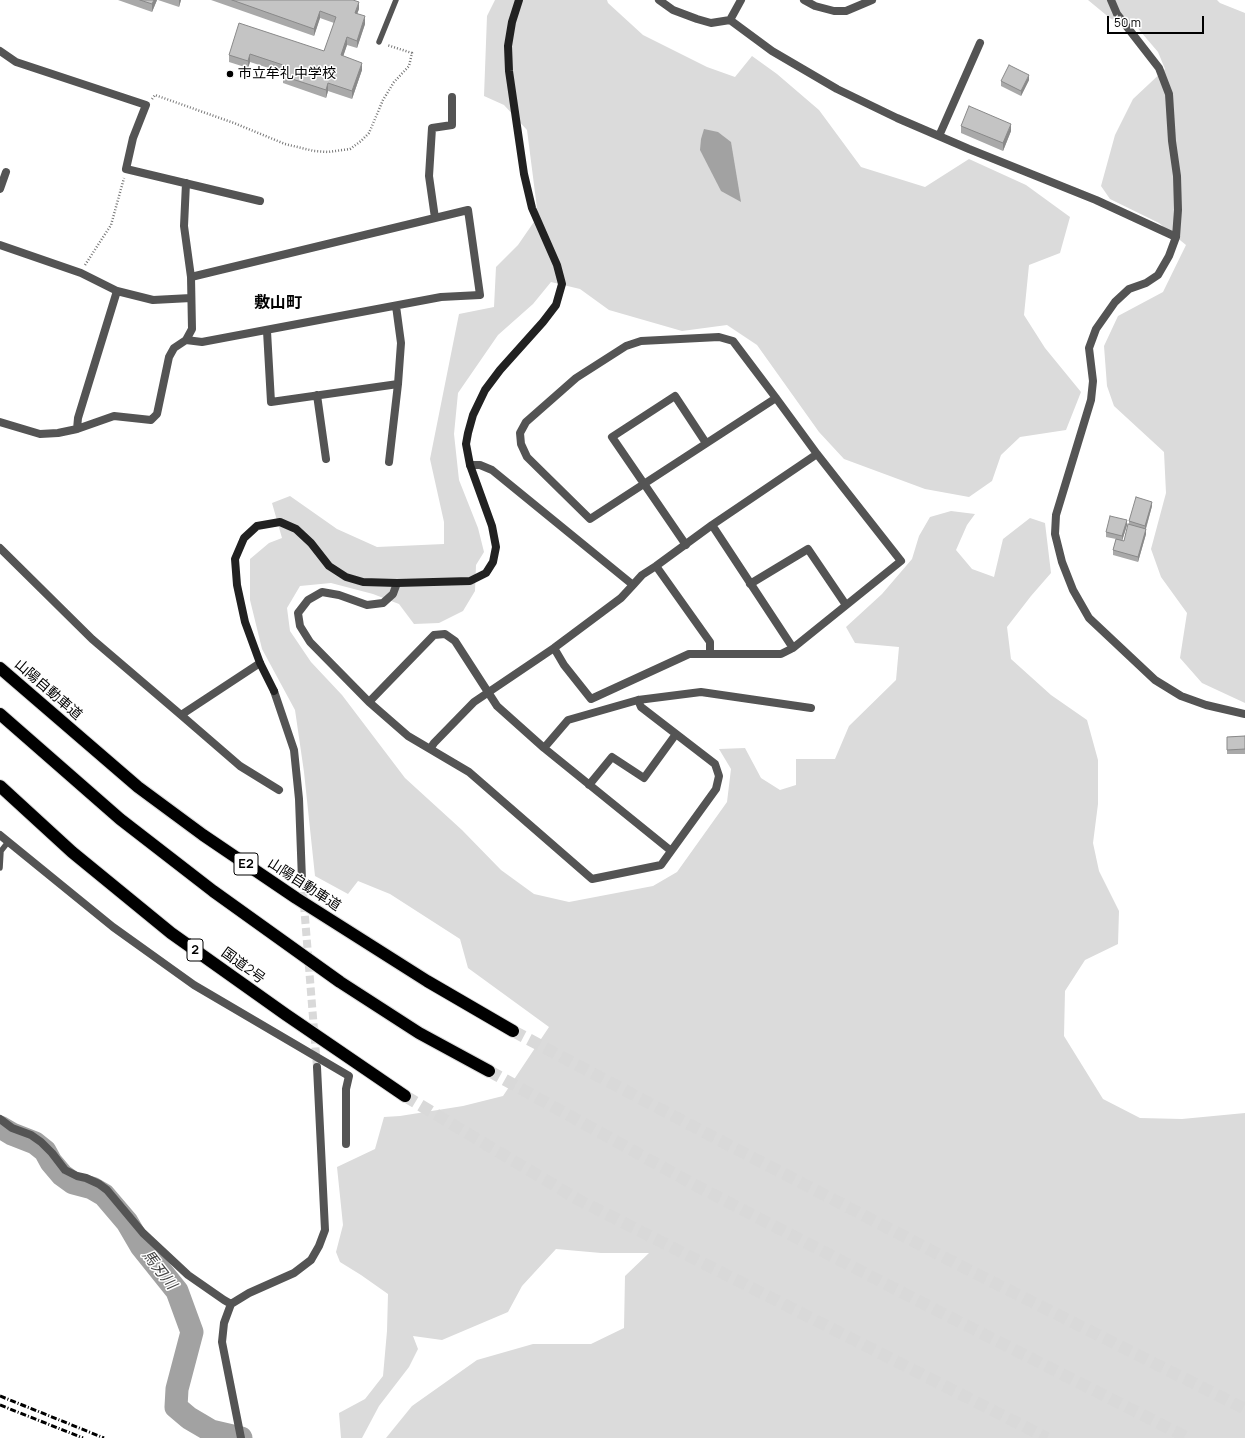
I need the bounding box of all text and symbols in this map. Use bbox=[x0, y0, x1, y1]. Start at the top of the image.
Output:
scale bar bbox=[1109, 8, 1206, 34]
text: 50 m bbox=[1114, 14, 1141, 31]
place label: 市立牟礼中学校 bbox=[238, 66, 336, 82]
marker: 市立牟礼中学校 bbox=[225, 69, 235, 79]
district label: 敷山町 bbox=[254, 294, 302, 314]
street label: 山陽自動車道 bbox=[11, 656, 85, 724]
road number: E2 bbox=[234, 853, 258, 875]
street label: 山陽自動車道 bbox=[264, 855, 344, 915]
road number: 2 bbox=[187, 939, 203, 961]
street label: 国道2号 bbox=[218, 945, 268, 987]
water label: 馬刃川 bbox=[138, 1247, 180, 1293]

